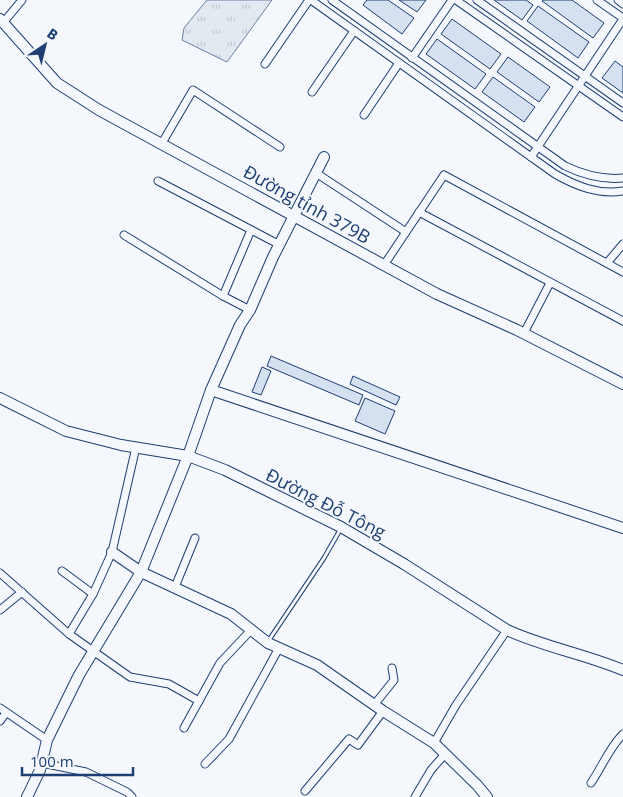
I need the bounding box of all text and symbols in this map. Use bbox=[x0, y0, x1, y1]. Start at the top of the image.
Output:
north arrow bbox=[20, 20, 70, 70]
text: B bbox=[43, 23, 62, 44]
street label: Đường tỉnh 379B bbox=[239, 159, 375, 249]
street label: Đường Đỗ Tông bbox=[262, 462, 390, 544]
scale bar bbox=[22, 744, 134, 776]
text: 100 m bbox=[30, 751, 74, 771]

